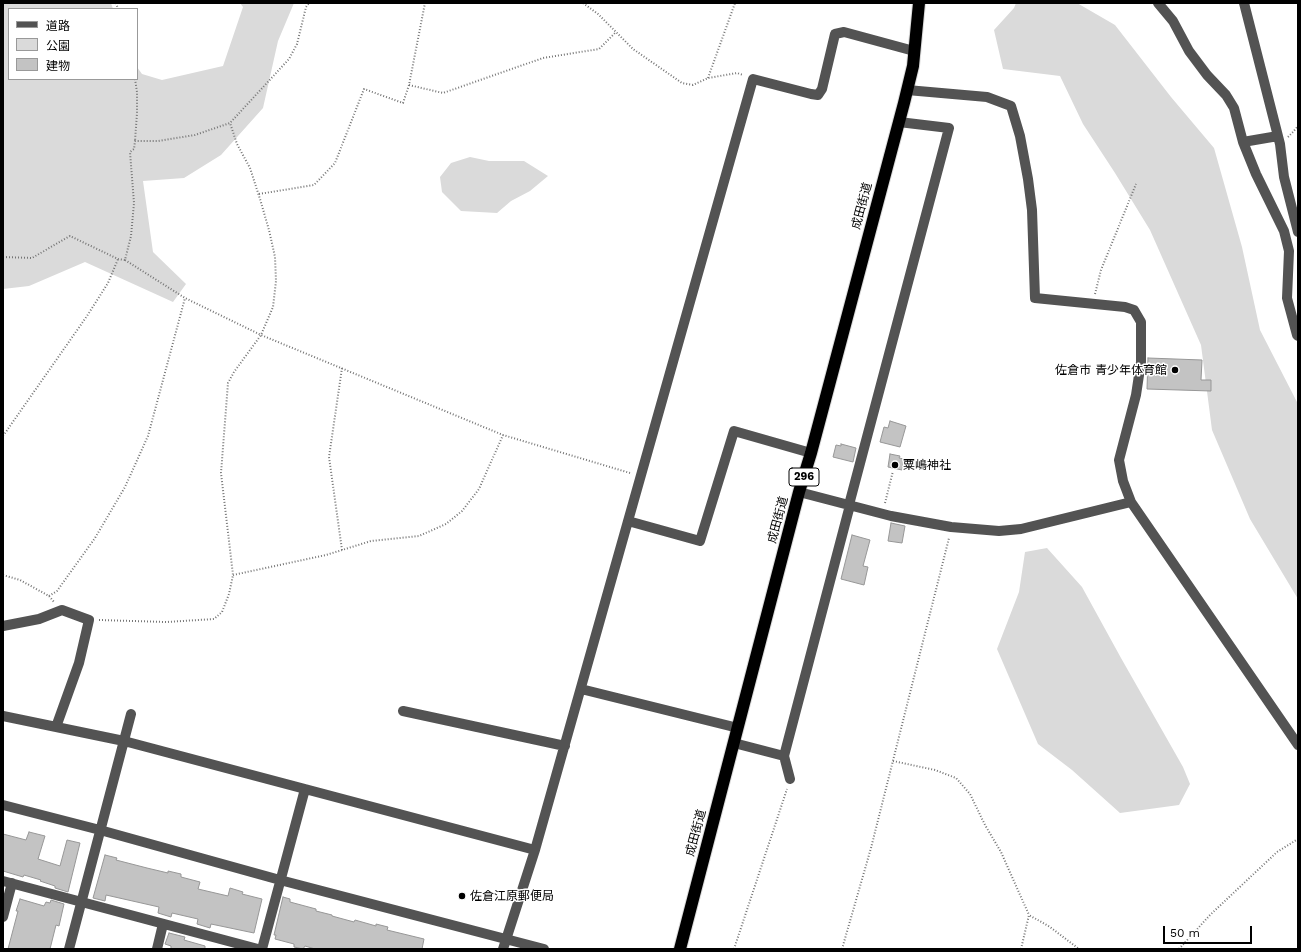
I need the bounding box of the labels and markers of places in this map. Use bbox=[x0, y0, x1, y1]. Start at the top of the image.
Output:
place label: 佐倉市 青少年体育館 bbox=[1055, 363, 1167, 377]
marker: 佐倉市 青少年体育館 bbox=[1170, 365, 1180, 375]
place label: 粟嶋神社 bbox=[903, 458, 951, 472]
marker: 粟嶋神社 bbox=[890, 460, 900, 470]
place label: 佐倉江原郵便局 bbox=[470, 889, 554, 903]
marker: 佐倉江原郵便局 bbox=[457, 891, 467, 901]

